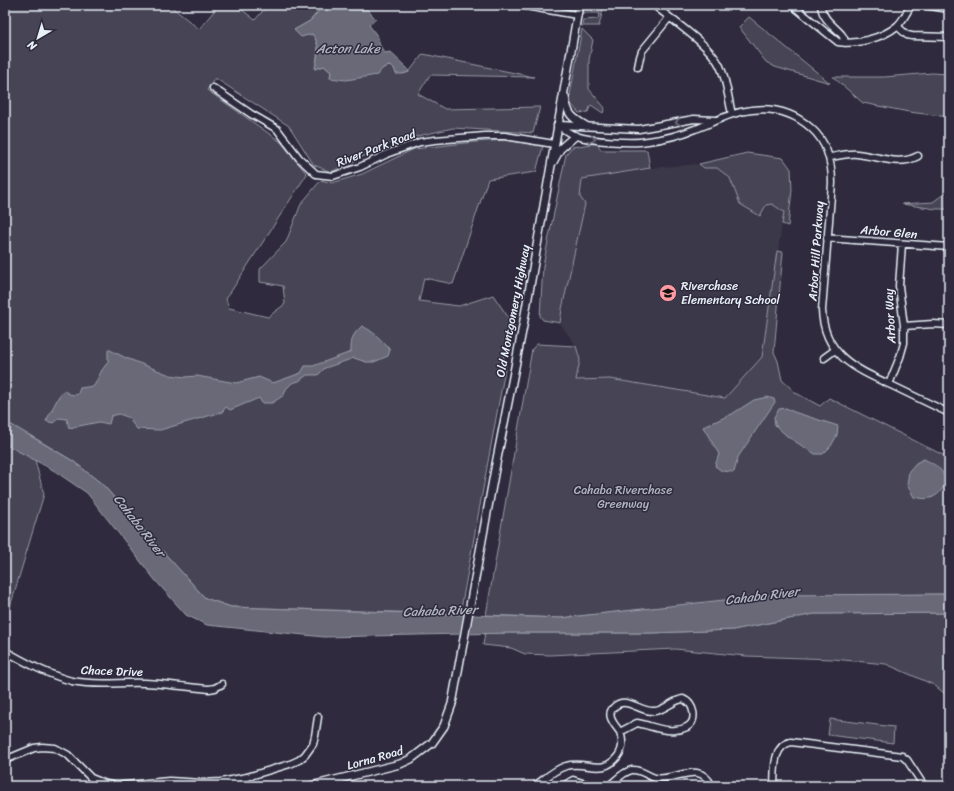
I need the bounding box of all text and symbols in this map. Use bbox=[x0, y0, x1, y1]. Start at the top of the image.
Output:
north arrow bbox=[18, 18, 58, 58]
text: N bbox=[23, 35, 42, 56]
water label: Acton Lake bbox=[315, 37, 381, 60]
one-way arrow bbox=[674, 118, 681, 126]
street label: River Park Road bbox=[333, 123, 420, 173]
one-way arrow bbox=[590, 134, 596, 143]
street label: Arbor Hill Parkway bbox=[801, 200, 831, 303]
street label: Arbor Glen bbox=[859, 218, 919, 245]
street label: Old Montgomery Highway bbox=[489, 242, 537, 379]
place label: Riverchase Elementary School bbox=[681, 275, 781, 311]
school or university icon: Riverchase Elementary School bbox=[658, 283, 678, 303]
street label: Arbor Way bbox=[878, 287, 902, 345]
park label: Cahaba Riverchase Greenway bbox=[574, 479, 672, 515]
water label: Cahaba River bbox=[108, 489, 173, 564]
water label: Cahaba River bbox=[724, 579, 803, 611]
water label: Cahaba River bbox=[402, 598, 480, 623]
street label: Chace Drive bbox=[81, 659, 143, 683]
street label: Lorna Road bbox=[344, 739, 406, 777]

